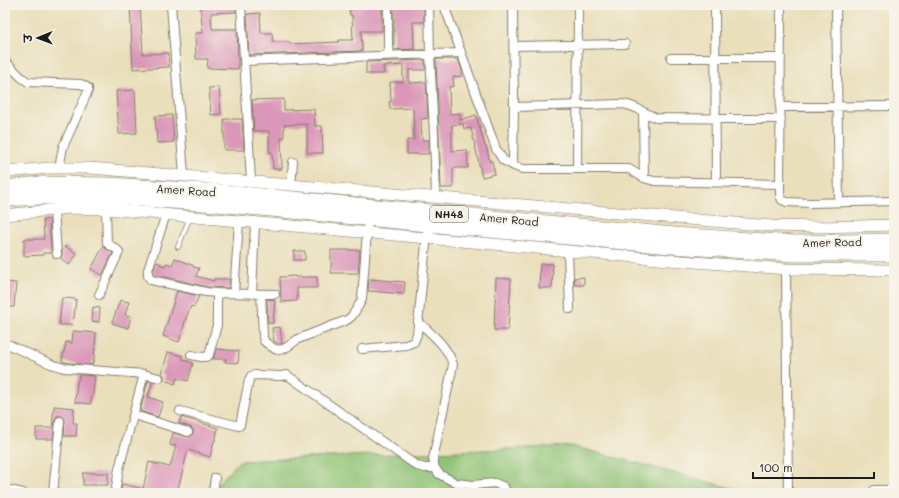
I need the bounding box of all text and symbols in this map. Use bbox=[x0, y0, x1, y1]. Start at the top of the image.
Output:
north arrow bbox=[18, 18, 58, 58]
text: उ bbox=[20, 33, 35, 43]
street label: Amer Road bbox=[156, 180, 216, 200]
road number: NH48 bbox=[430, 206, 468, 222]
street label: Amer Road bbox=[479, 209, 539, 229]
street label: Amer Road bbox=[802, 234, 862, 250]
scale bar bbox=[753, 454, 874, 480]
text: 100 m bbox=[759, 459, 793, 475]

